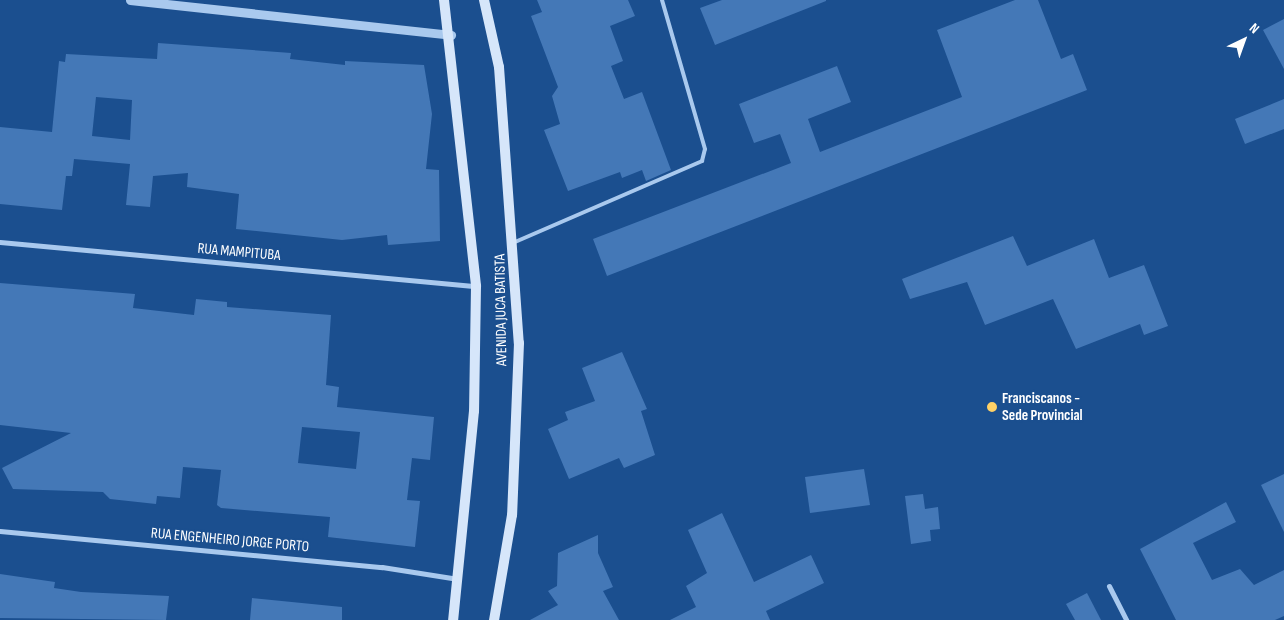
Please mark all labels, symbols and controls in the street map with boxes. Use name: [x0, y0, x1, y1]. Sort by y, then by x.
north arrow: [1219, 15, 1269, 65]
text: N: [1246, 20, 1263, 37]
street label: RUA MAMPITUBA: [197, 239, 281, 265]
street label: AVENIDA JUCA BATISTA: [491, 254, 511, 366]
place label: Franciscanos - Sede Provincial: [1002, 389, 1083, 424]
marker: Franciscanos - Sede Provincial: [986, 401, 998, 413]
street label: RUA ENGENHEIRO JORGE PORTO: [150, 524, 310, 556]

